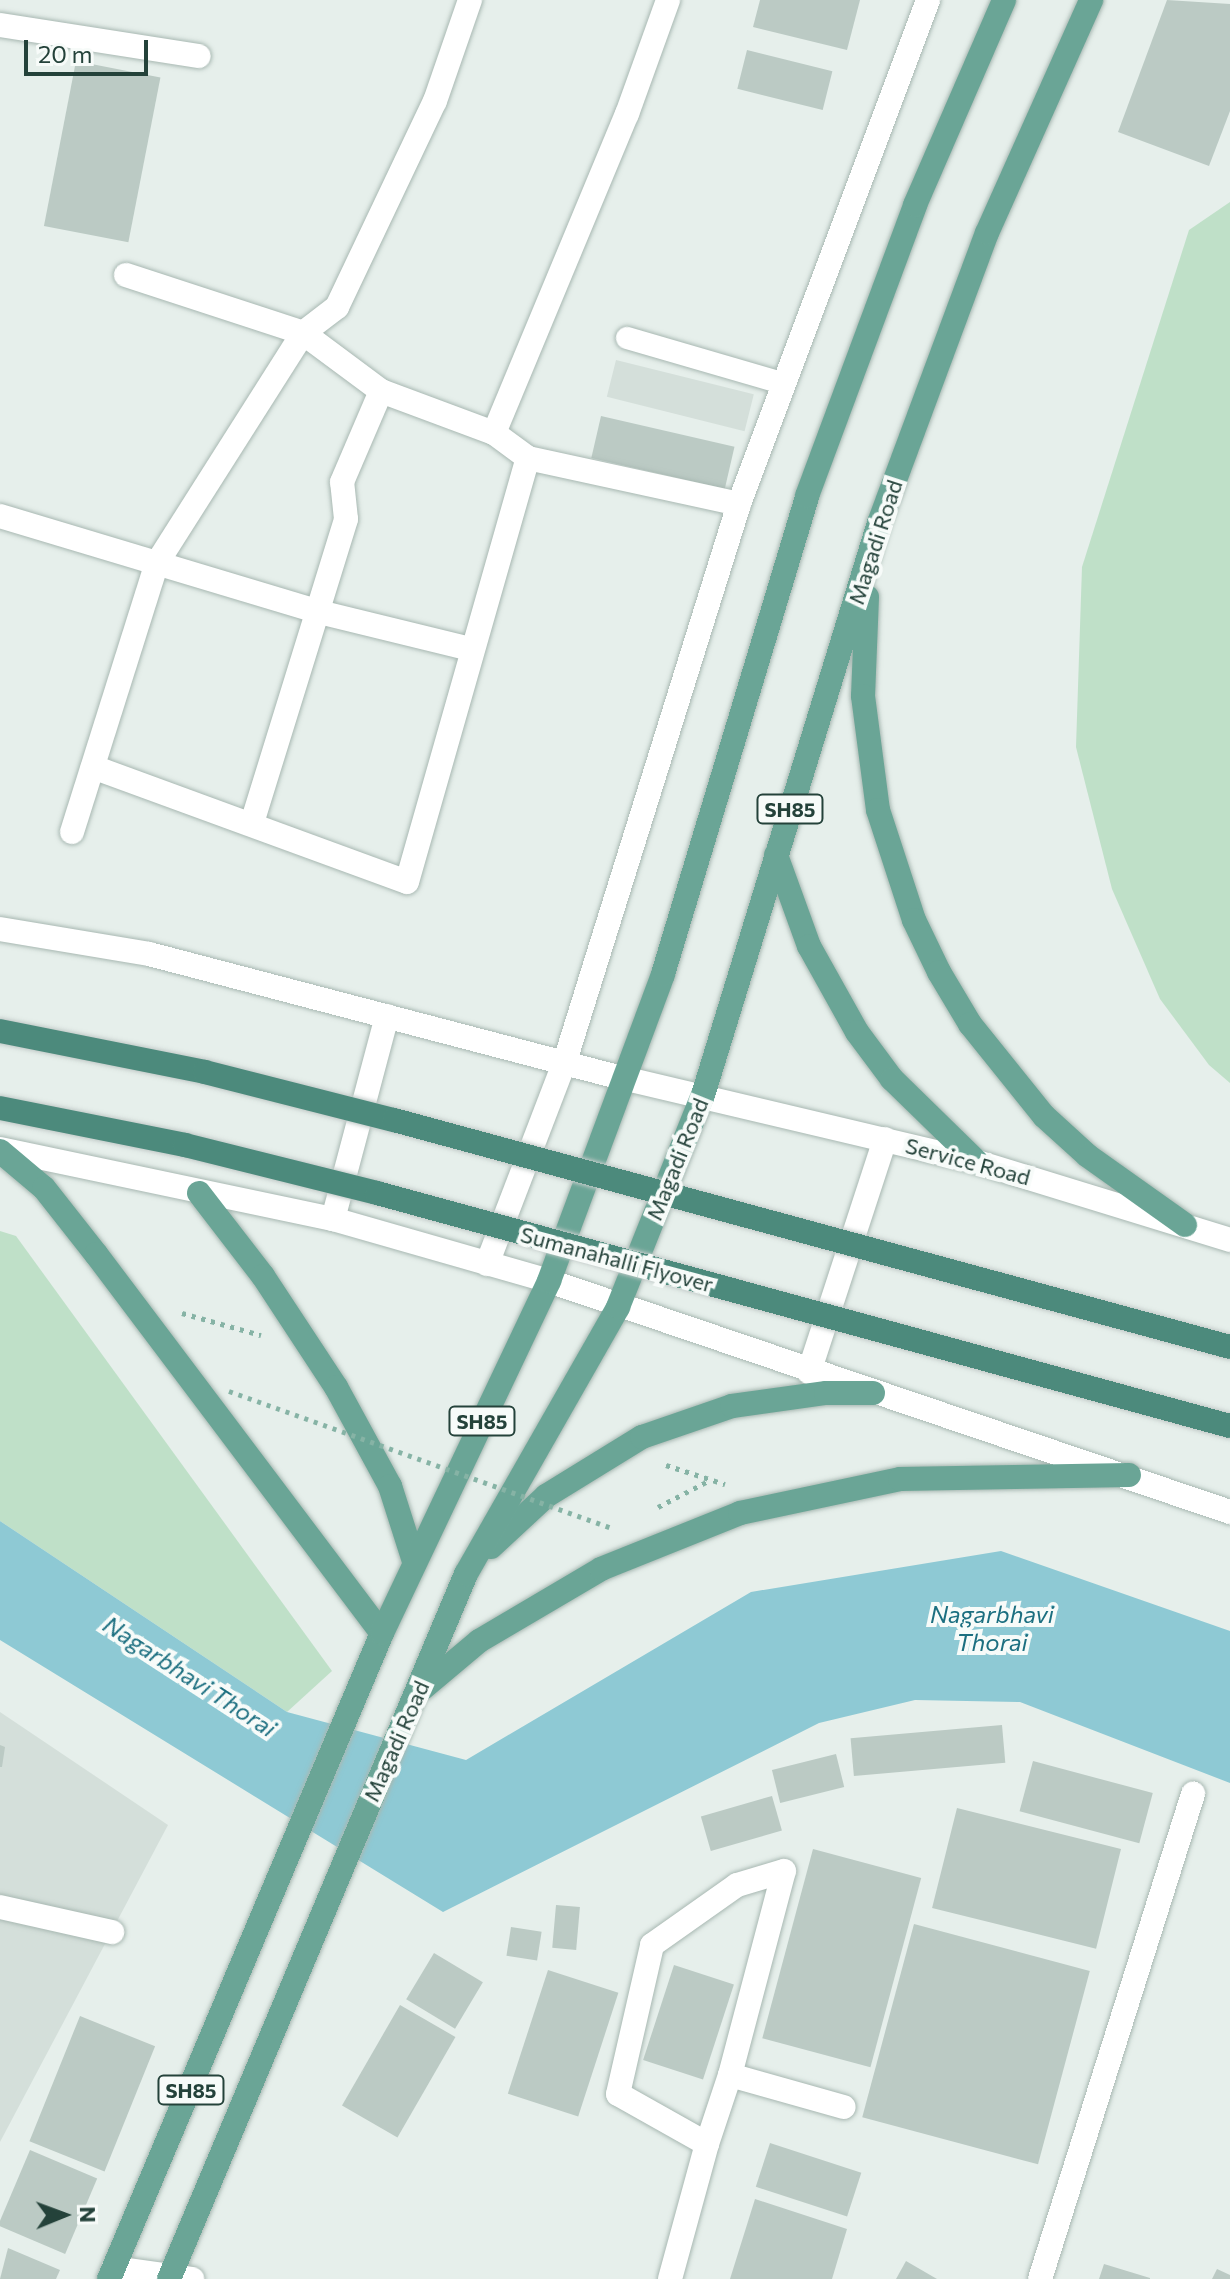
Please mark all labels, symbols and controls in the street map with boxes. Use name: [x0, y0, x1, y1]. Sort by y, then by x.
scale bar: [28, 24, 152, 74]
text: 20 m: [38, 39, 92, 68]
street label: Magadi Road: [842, 476, 908, 608]
road number: SH85: [756, 793, 824, 825]
street label: Magadi Road: [640, 1094, 714, 1224]
street label: Service Road: [903, 1132, 1033, 1190]
street label: Sumanahalli Flyover: [518, 1221, 716, 1297]
road number: SH85: [448, 1405, 516, 1437]
water label: Nagarbhavi Thorai: [930, 1600, 1054, 1656]
water label: Nagarbhavi Thorai: [98, 1609, 282, 1743]
street label: Magadi Road: [358, 1676, 434, 1806]
road number: SH85: [157, 2074, 225, 2106]
north arrow: [24, 2175, 104, 2255]
text: N: [75, 2206, 102, 2223]

